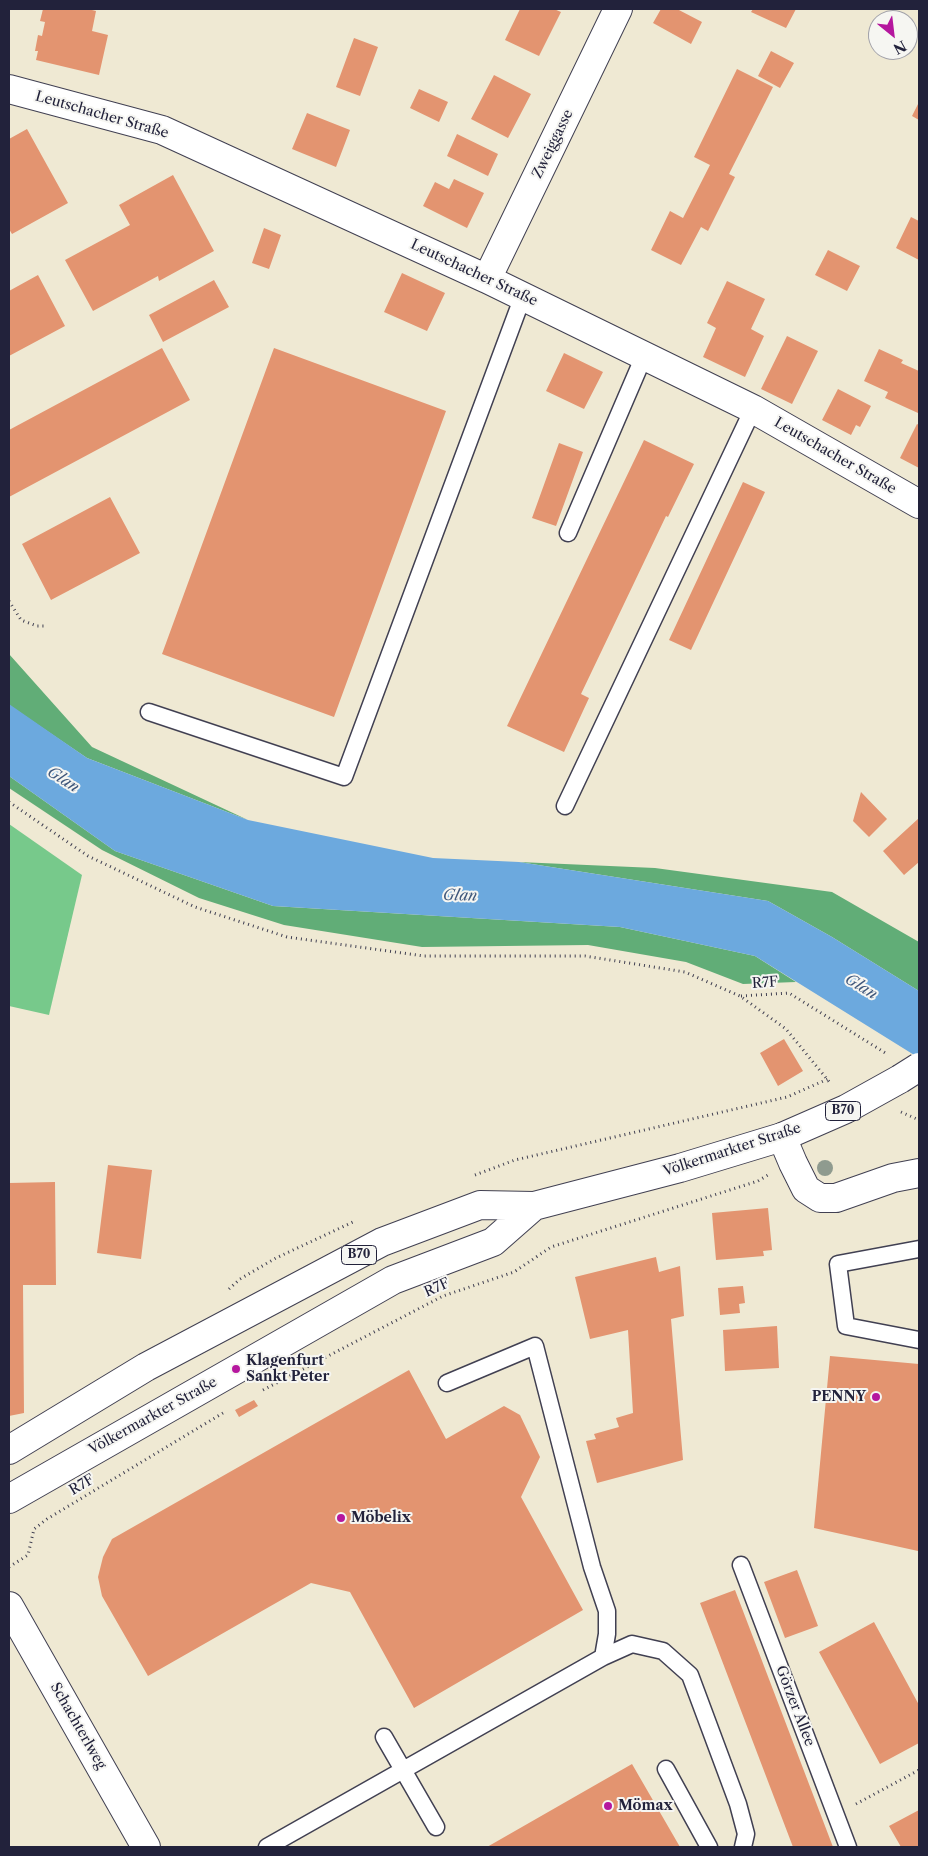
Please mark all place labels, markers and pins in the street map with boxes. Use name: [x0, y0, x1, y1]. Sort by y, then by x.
place label: Klagenfurt Sankt Peter: [246, 1353, 329, 1385]
marker: Klagenfurt Sankt Peter: [230, 1363, 242, 1375]
place label: PENNY: [812, 1389, 866, 1405]
marker: PENNY: [870, 1391, 882, 1403]
place label: Möbelix: [351, 1510, 411, 1526]
marker: Möbelix: [335, 1512, 347, 1524]
place label: Mömax: [618, 1798, 673, 1814]
marker: Mömax: [602, 1800, 614, 1812]

